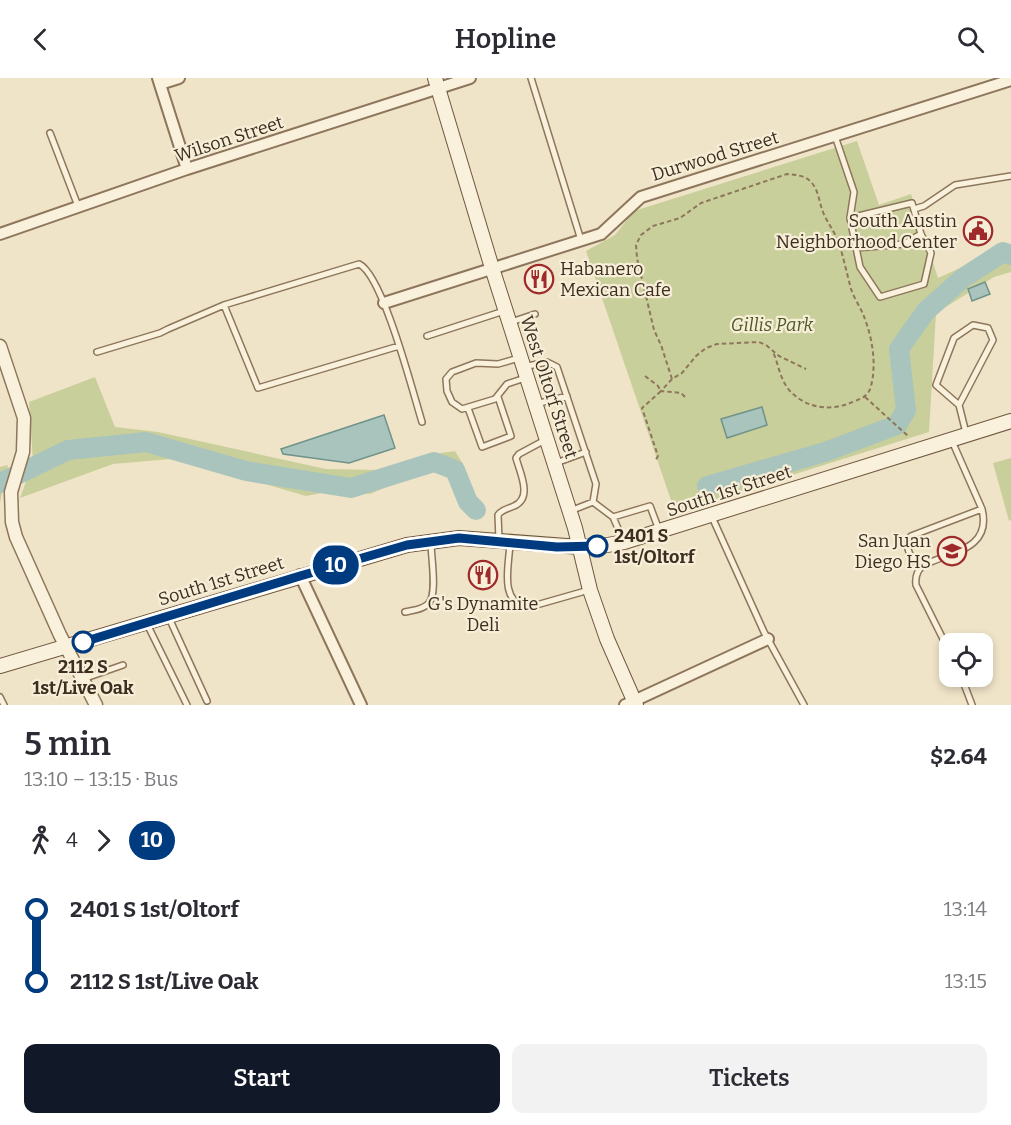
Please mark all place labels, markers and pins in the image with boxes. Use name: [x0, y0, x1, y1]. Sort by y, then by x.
place label: South Austin Neighborhood Center: [776, 210, 958, 253]
public building icon: South Austin Neighborhood Center: [962, 215, 994, 247]
place label: Habanero Mexican Cafe: [560, 258, 671, 301]
restaurant icon: Habanero Mexican Cafe: [523, 263, 555, 295]
place label: 2401 S 1st/Oltorf: [614, 525, 696, 568]
place label: San Juan Diego HS: [855, 530, 932, 573]
marker: 2401 S 1st/Oltorf: [586, 535, 608, 557]
school or university icon: San Juan Diego HS: [936, 535, 968, 567]
restaurant icon: G's Dynamite Deli: [467, 559, 499, 591]
place label: G's Dynamite Deli: [428, 593, 538, 636]
marker: 2112 S 1st/Live Oak: [72, 631, 94, 653]
place label: 2112 S 1st/Live Oak: [32, 656, 134, 699]

